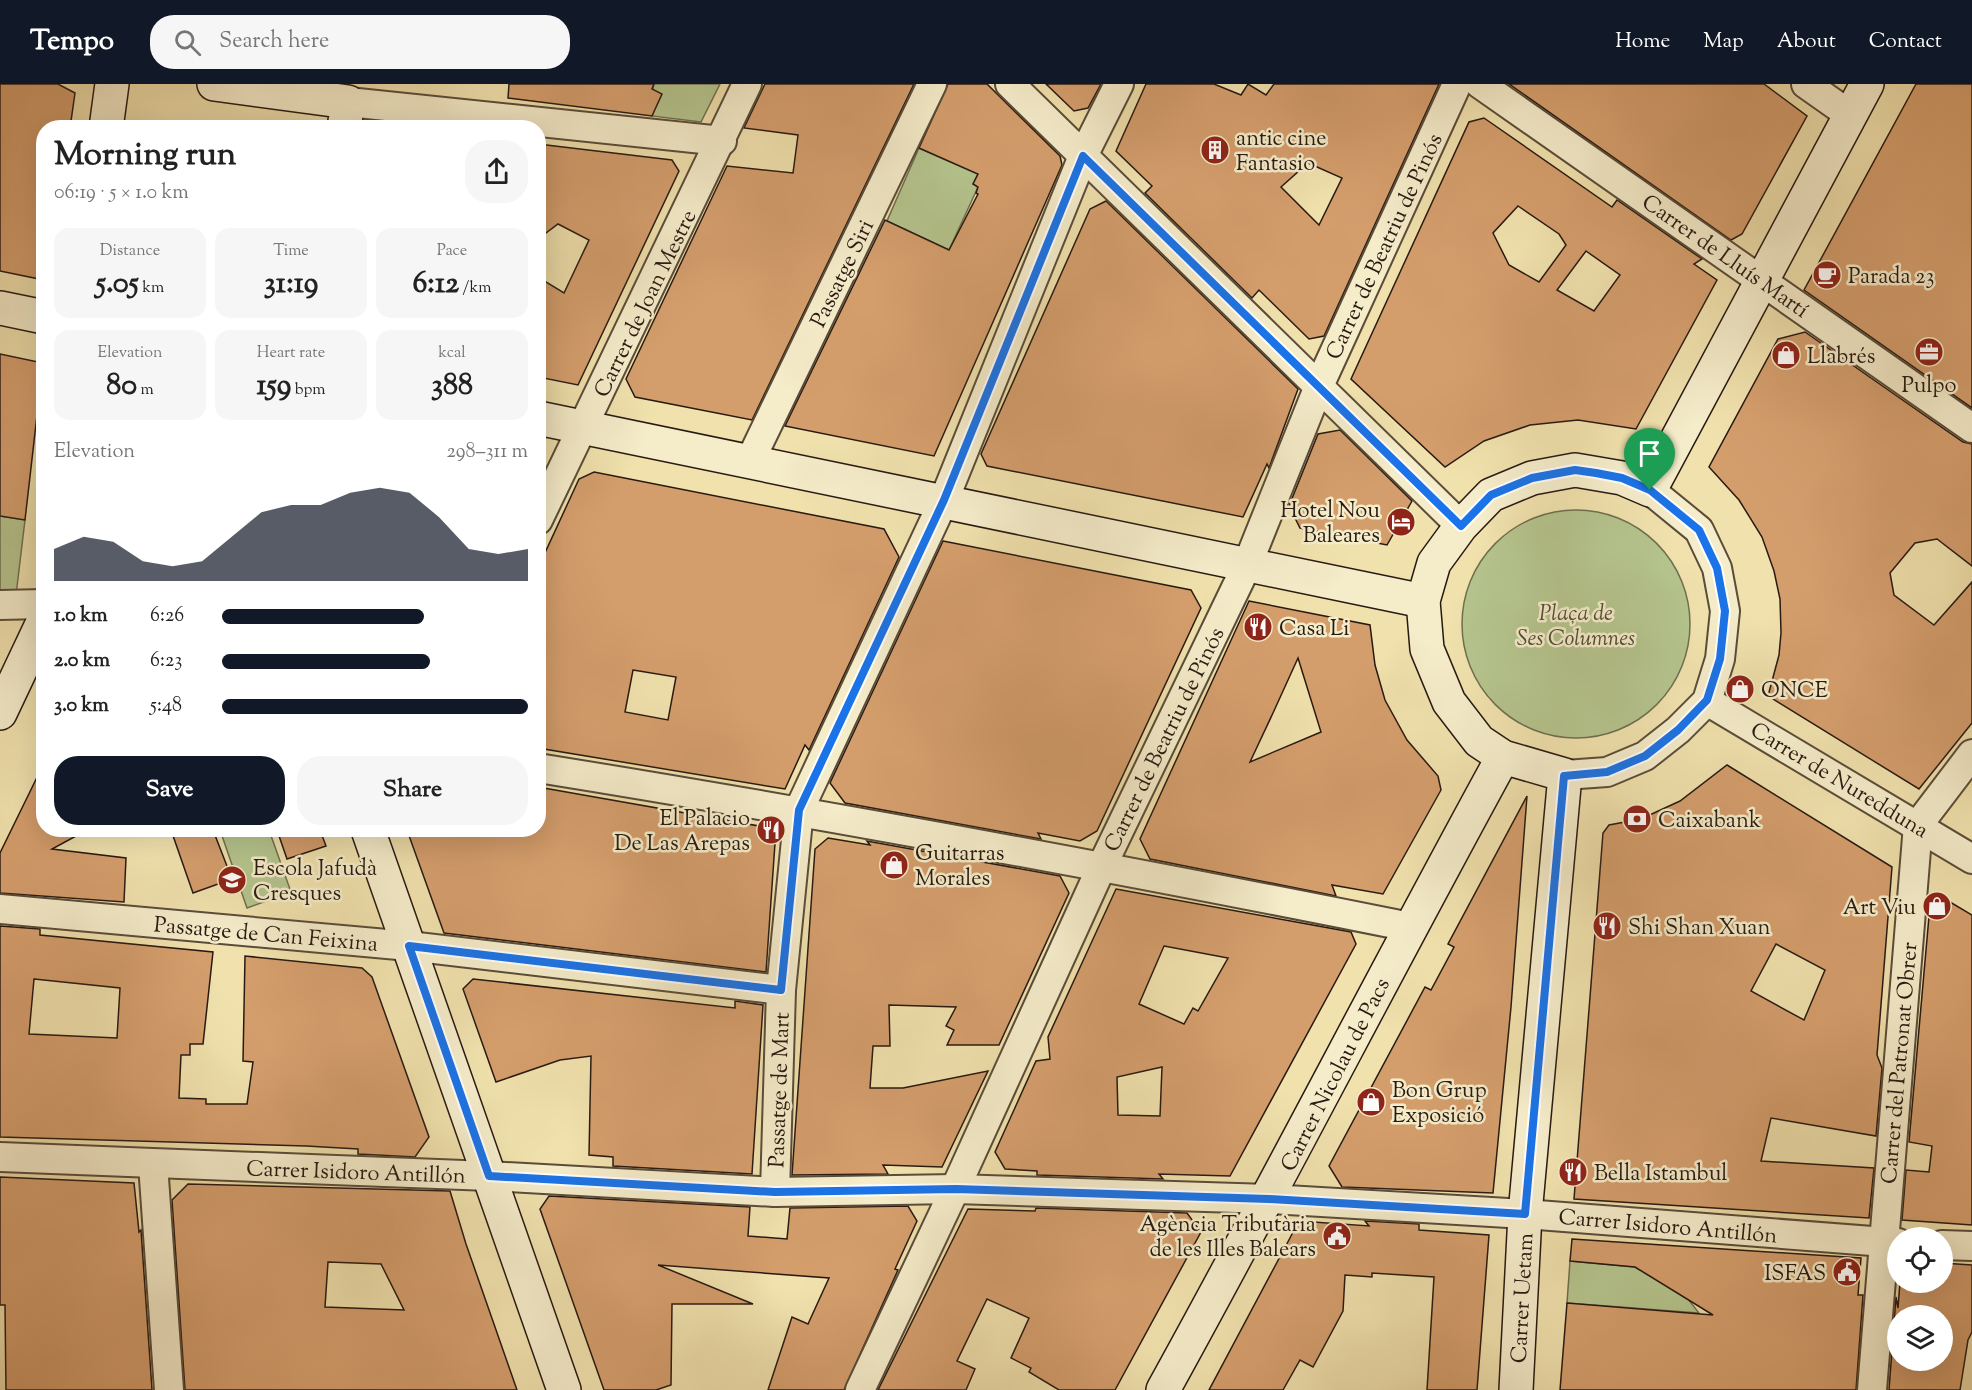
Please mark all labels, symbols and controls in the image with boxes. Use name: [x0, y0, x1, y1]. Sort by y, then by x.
search box: [150, 15, 570, 69]
text: Tempo: [30, 22, 114, 62]
icon: search: [171, 26, 204, 59]
text: Search here: [219, 26, 329, 58]
text: Home: [1615, 27, 1670, 57]
text: Map: [1703, 27, 1744, 57]
text: About: [1777, 27, 1836, 57]
text: Contact: [1869, 27, 1942, 57]
place label: antic cine Fantasio: [1236, 124, 1326, 181]
street label: Carrer de Beatriu de Pinós: [1319, 129, 1452, 366]
text: Morning run: [54, 132, 236, 180]
building icon: antic cine Fantasio: [1199, 134, 1231, 166]
button: share: [465, 140, 528, 203]
text: 06:19 · 5 × 1.0 km: [54, 179, 189, 208]
street label: Carrer de Lluís Martí: [1634, 188, 1814, 327]
street label: Carrer de Joan Mestre: [587, 205, 706, 404]
street label: Passatge Siri: [804, 215, 884, 334]
text: Distance: [100, 240, 160, 263]
text: Time: [273, 240, 309, 263]
text: Pace: [437, 240, 467, 263]
cafe icon: Parada 23: [1811, 259, 1843, 291]
place label: Parada 23: [1848, 262, 1934, 294]
text: 5.05: [96, 263, 139, 306]
text: 31:19: [264, 263, 318, 306]
text: 6:12: [413, 263, 459, 306]
text: km: [139, 277, 164, 300]
text: /km: [459, 277, 492, 300]
office icon: Pulpo: [1913, 336, 1945, 368]
shop icon: Llabrés: [1770, 339, 1802, 371]
text: Elevation: [98, 342, 162, 365]
text: Heart rate: [257, 342, 325, 365]
text: kcal: [438, 342, 466, 365]
place label: Llabrés: [1807, 342, 1876, 374]
text: 80: [106, 365, 137, 408]
text: 159: [256, 365, 291, 408]
text: 388: [431, 365, 473, 408]
place label: Pulpo: [1902, 371, 1956, 403]
text: m: [137, 379, 154, 402]
text: bpm: [291, 379, 326, 402]
pin: [1624, 428, 1675, 490]
icon: arrive: [1633, 437, 1666, 470]
text: Elevation: [54, 438, 135, 467]
text: 298–311 m: [446, 438, 528, 467]
place label: Hotel Nou Baleares: [1280, 496, 1380, 553]
hotel icon: Hotel Nou Baleares: [1385, 506, 1417, 538]
park label: Plaça de Ses Columnes: [1517, 599, 1635, 656]
text: 1.0 km: [54, 602, 108, 631]
text: 6:26: [150, 602, 184, 631]
restaurant icon: Casa Li: [1242, 611, 1274, 643]
place label: Casa Li: [1279, 614, 1350, 646]
street label: Carrer de Beatriu de Pinós: [1097, 623, 1234, 858]
text: 2.0 km: [54, 647, 110, 676]
text: 6:23: [150, 647, 182, 676]
shop icon: ONCE: [1724, 673, 1756, 705]
place label: ONCE: [1761, 676, 1828, 708]
text: 3.0 km: [54, 692, 109, 721]
text: 5:48: [150, 692, 182, 721]
street label: Carrer de Nuredduna: [1743, 716, 1934, 848]
button: Save: [54, 756, 285, 825]
button: Share: [297, 756, 528, 825]
bank icon: Caixabank: [1621, 803, 1653, 835]
place label: El Palacio De Las Arepas: [614, 804, 750, 861]
place label: Caixabank: [1658, 806, 1761, 838]
restaurant icon: El Palacio De Las Arepas: [755, 814, 787, 846]
place label: Guitarras Morales: [915, 839, 1004, 896]
shop icon: Guitarras Morales: [878, 849, 910, 881]
place label: Escola Jafudà Cresques: [253, 854, 377, 911]
school or university icon: Escola Jafudà Cresques: [216, 864, 248, 896]
shop icon: Art Viu: [1921, 890, 1953, 922]
place label: Art Viu: [1843, 893, 1916, 925]
street label: Passatge de Can Feixina: [152, 910, 379, 962]
restaurant icon: Shi Shan Xuan: [1591, 910, 1623, 942]
place label: Shi Shan Xuan: [1628, 913, 1771, 945]
street label: Carrer del Patronat Obrer: [1874, 941, 1928, 1186]
street label: Carrer Nicolau de Pacs: [1274, 973, 1399, 1178]
street label: Passatge de Mart: [762, 1011, 800, 1168]
place label: Bon Grup Exposició: [1392, 1076, 1487, 1133]
shop icon: Bon Grup Exposició: [1355, 1086, 1387, 1118]
street label: Carrer Isidoro Antillón: [246, 1154, 466, 1194]
restaurant icon: Bella Istambul: [1557, 1156, 1589, 1188]
place label: Bella Istambul: [1594, 1159, 1727, 1191]
street label: Carrer Isidoro Antillón: [1557, 1202, 1779, 1254]
place label: Agència Tributària de les Illes Balears: [1139, 1210, 1316, 1267]
public building icon: Agència Tributària de les Illes Balears: [1321, 1220, 1353, 1252]
map controls: [1887, 1227, 1953, 1371]
button: locate: [1887, 1227, 1953, 1293]
street label: Carrer Uetam: [1505, 1232, 1543, 1364]
public building icon: ISFAS: [1831, 1256, 1863, 1288]
place label: ISFAS: [1764, 1259, 1826, 1291]
button: layers: [1887, 1305, 1953, 1371]

